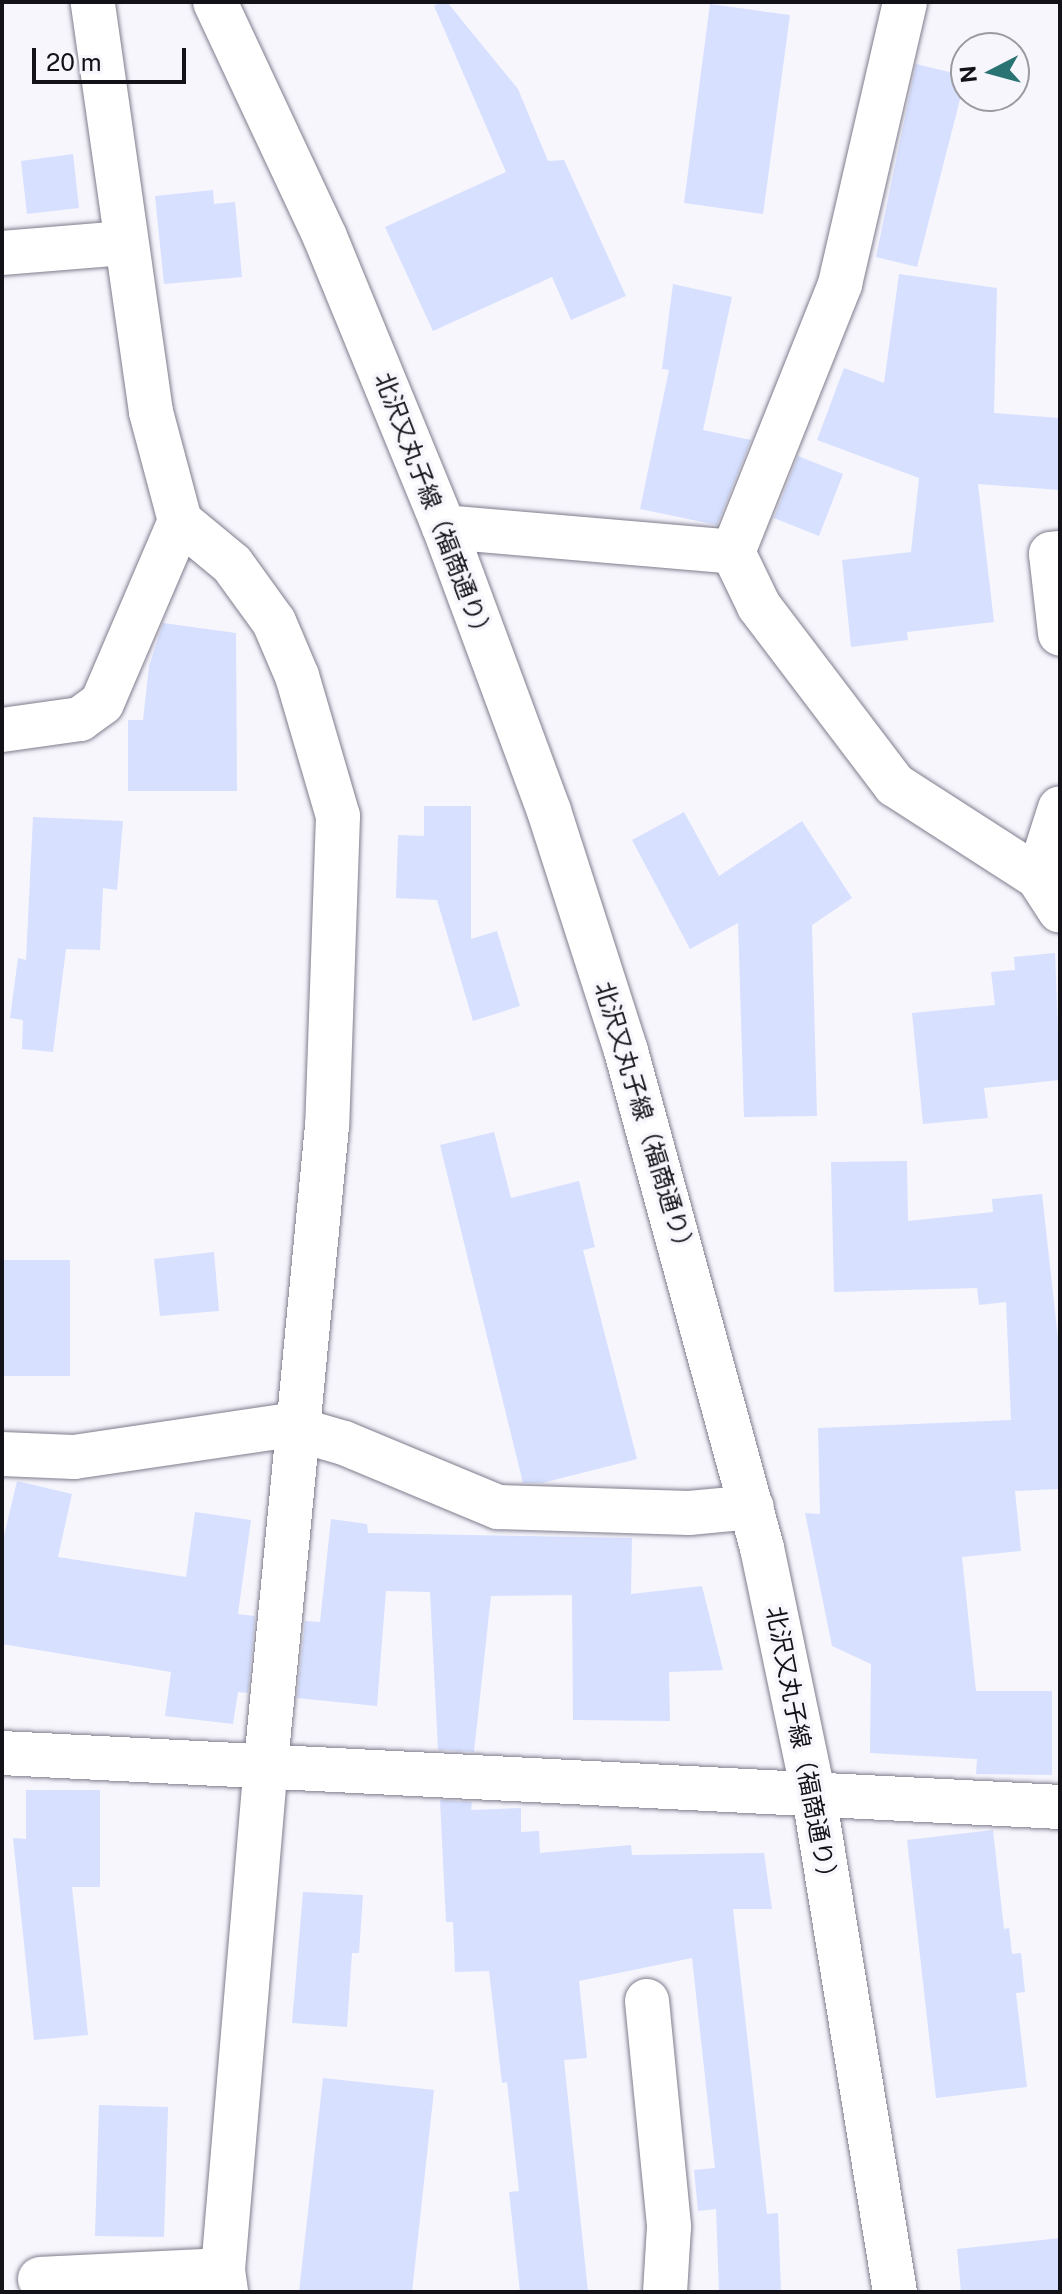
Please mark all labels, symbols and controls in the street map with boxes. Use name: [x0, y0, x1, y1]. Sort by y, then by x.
scale bar: [36, 32, 190, 82]
north arrow: [950, 32, 1030, 112]
text: 20 m: [46, 48, 102, 76]
text: N: [954, 64, 982, 84]
street label: 北沢又丸子線（福商通り）: [369, 368, 499, 648]
street label: 北沢又丸子線（福商通り）: [589, 978, 701, 1262]
street label: 北沢又丸子線（福商通り）: [760, 1604, 844, 1892]

